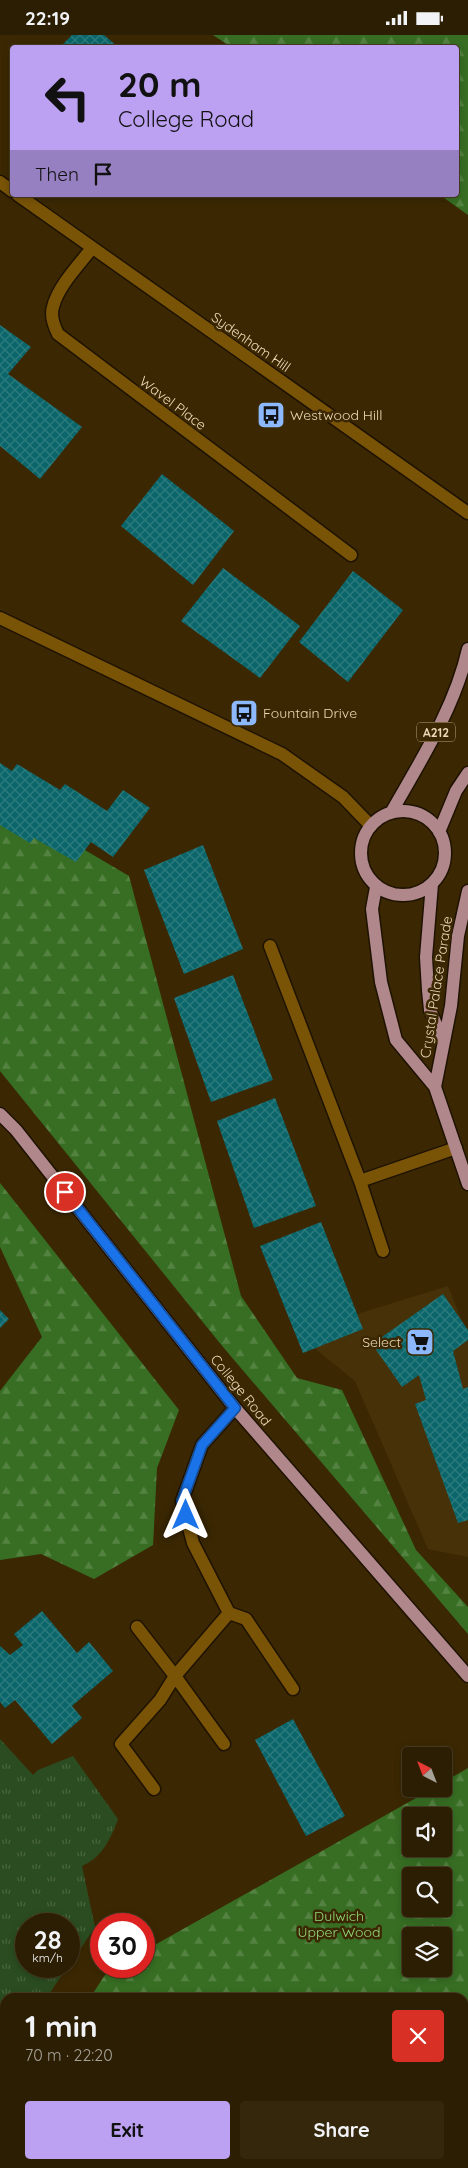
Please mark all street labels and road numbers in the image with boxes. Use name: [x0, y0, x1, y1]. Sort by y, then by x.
street label: Sydenham Hill: [208, 308, 294, 376]
street label: Wavel Place: [136, 372, 210, 434]
road number: A212: [417, 723, 455, 741]
street label: Crystal Palace Parade: [416, 915, 456, 1059]
street label: College Road: [207, 1351, 275, 1429]

